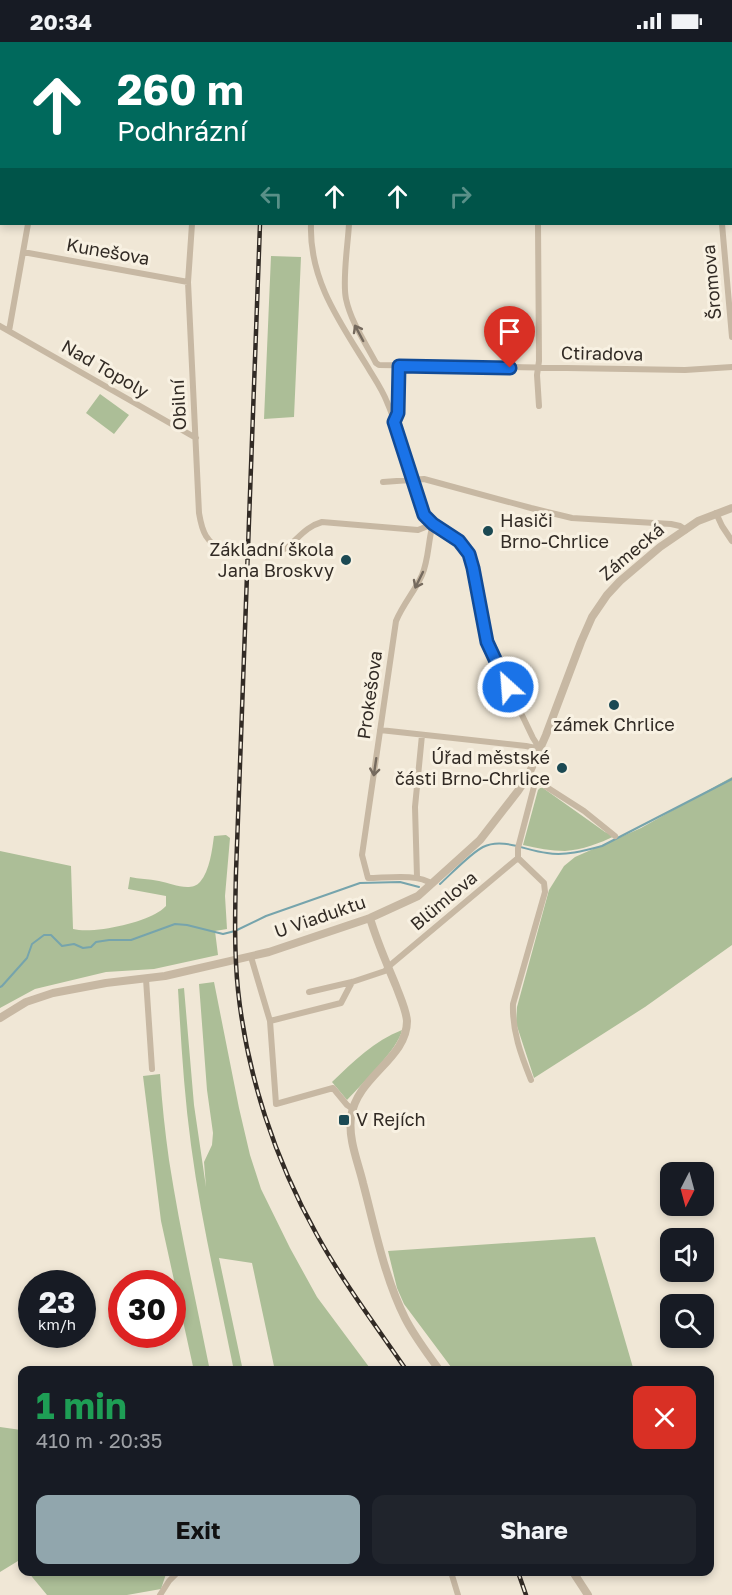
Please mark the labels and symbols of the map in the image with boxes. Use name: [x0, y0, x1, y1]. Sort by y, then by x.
street label: Kunešova: [65, 233, 152, 269]
street label: Šromova: [697, 244, 725, 321]
pin: [484, 306, 535, 368]
one-way arrow: [353, 324, 364, 342]
street label: Nad Topoly: [58, 334, 153, 402]
street label: Ctiradova: [561, 341, 643, 365]
street label: Obilní: [166, 378, 190, 431]
place label: Hasiči Brno-Chrlice: [500, 509, 609, 552]
street label: Zámecká: [595, 518, 668, 585]
marker: Hasiči Brno-Chrlice: [481, 524, 495, 538]
place label: Základní škola Jana Broskvy: [209, 538, 334, 581]
marker: Základní škola Jana Broskvy: [339, 553, 353, 567]
one-way arrow: [413, 571, 425, 589]
street label: Prokešova: [352, 649, 386, 741]
position arrow: [476, 655, 540, 719]
marker: zámek Chrlice: [607, 698, 621, 712]
place label: zámek Chrlice: [553, 713, 675, 735]
place label: Úřad městské části Brno-Chrlice: [395, 746, 550, 789]
one-way arrow: [369, 757, 380, 777]
marker: Úřad městské části Brno-Chrlice: [555, 761, 569, 775]
street label: Blümlova: [406, 866, 481, 934]
street label: U Viaduktu: [271, 890, 368, 942]
place label: V Rejích: [356, 1108, 426, 1130]
marker: V Rejích: [337, 1113, 351, 1127]
north arrow: [660, 1162, 714, 1216]
speed limit sign: 30: [108, 1270, 186, 1348]

